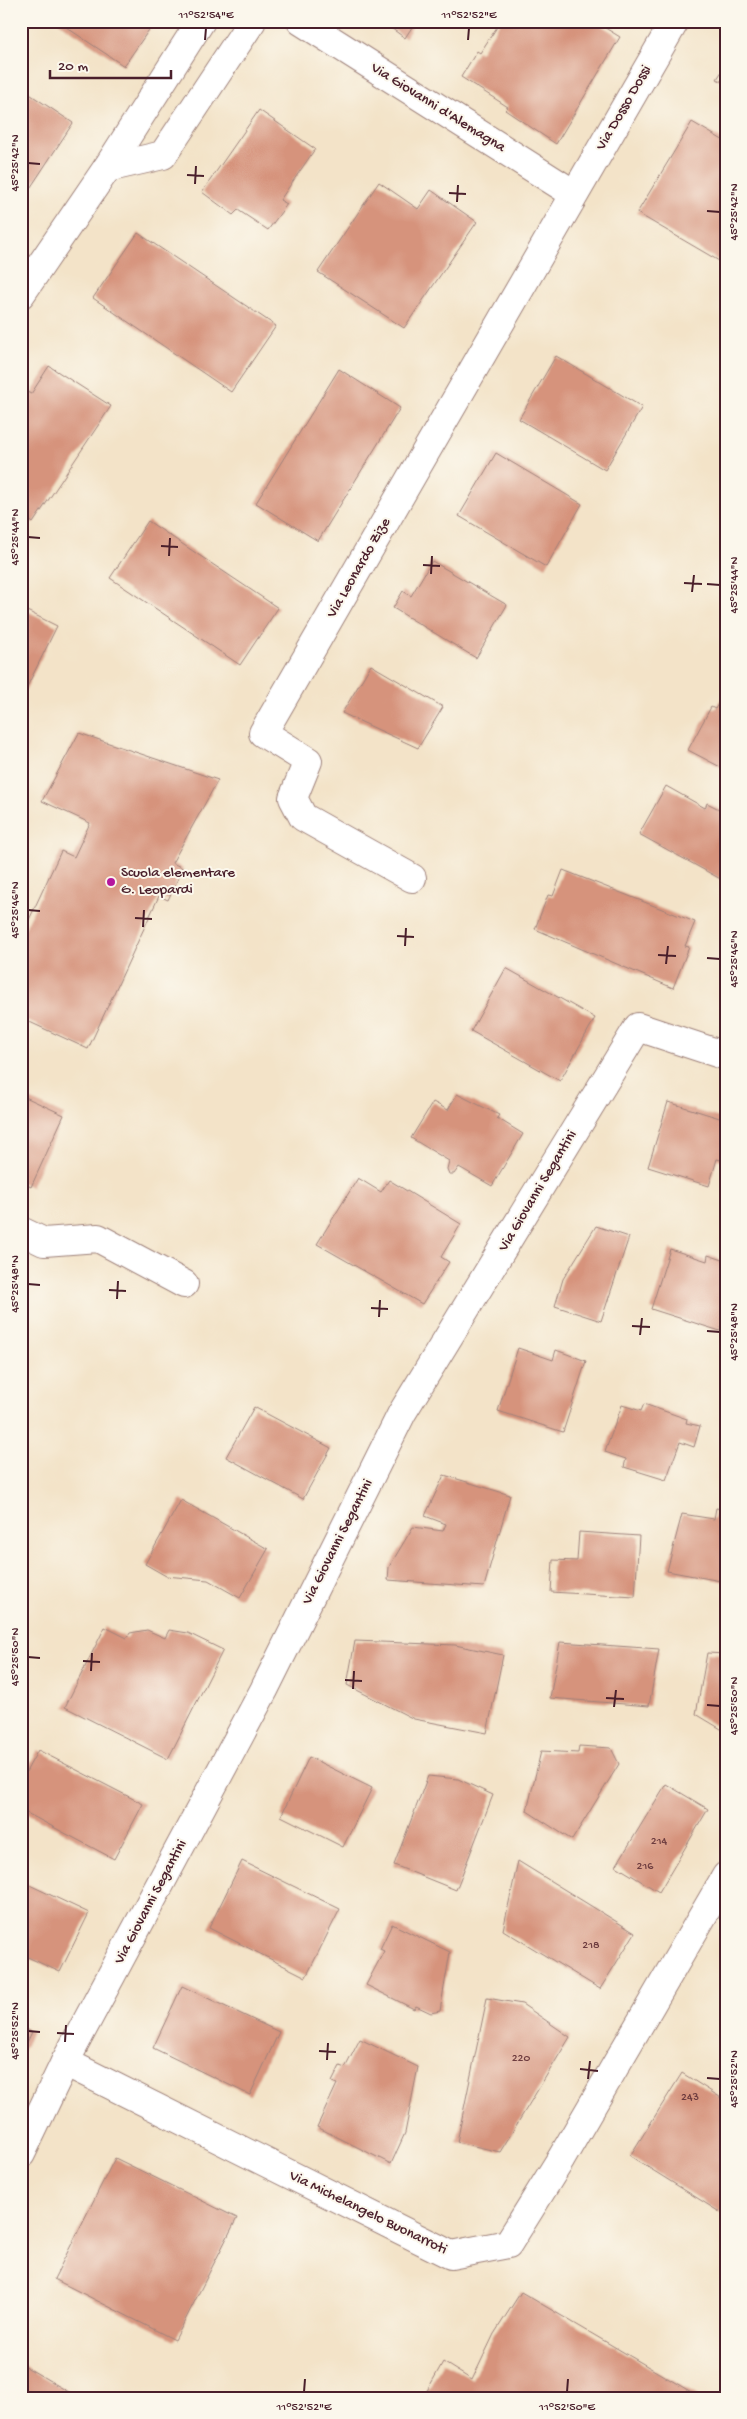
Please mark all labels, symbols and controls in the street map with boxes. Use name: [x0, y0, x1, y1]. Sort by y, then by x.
text: 11°52'54"E: [178, 9, 234, 23]
text: 11°52'52"E: [441, 9, 497, 23]
scale bar: [50, 48, 171, 80]
text: 20 m: [58, 58, 88, 76]
street label: Via Giovanni d'Alemagna: [366, 59, 509, 157]
street label: Via Dosso Dossi: [592, 62, 656, 155]
text: 45°25'42"N: [9, 134, 23, 192]
text: 45°25'42"N: [728, 183, 742, 241]
text: 45°25'44"N: [9, 508, 23, 565]
street label: Via Leonardo Zize: [323, 514, 395, 622]
text: 45°25'44"N: [728, 556, 742, 613]
place label: Scuola elementare G. Leopardi: [121, 864, 235, 899]
marker: Scuola elementare G. Leopardi: [105, 876, 117, 888]
text: 45°25'46"N: [9, 881, 23, 939]
text: 45°25'46"N: [728, 930, 742, 988]
street label: Via Giovanni Segantini: [494, 1127, 581, 1256]
text: 45°25'48"N: [9, 1255, 23, 1313]
text: 45°25'48"N: [728, 1303, 742, 1361]
street label: Via Giovanni Segantini: [298, 1476, 377, 1609]
text: 45°25'50"N: [9, 1628, 23, 1686]
text: 45°25'50"N: [728, 1677, 742, 1735]
house number: 214: [651, 1835, 668, 1849]
street label: Via Giovanni Segantini: [110, 1837, 191, 1968]
house number: 216: [637, 1860, 654, 1874]
house number: 218: [582, 1939, 600, 1953]
text: 45°25'52"N: [9, 2002, 23, 2060]
text: 45°25'52"N: [728, 2050, 742, 2108]
house number: 220: [512, 2052, 530, 2066]
house number: 243: [681, 2091, 699, 2105]
street label: Via Michelangelo Buonarroti: [285, 2166, 450, 2259]
text: 11°52'52"E: [276, 2401, 332, 2415]
text: 11°52'50"E: [538, 2401, 595, 2415]

